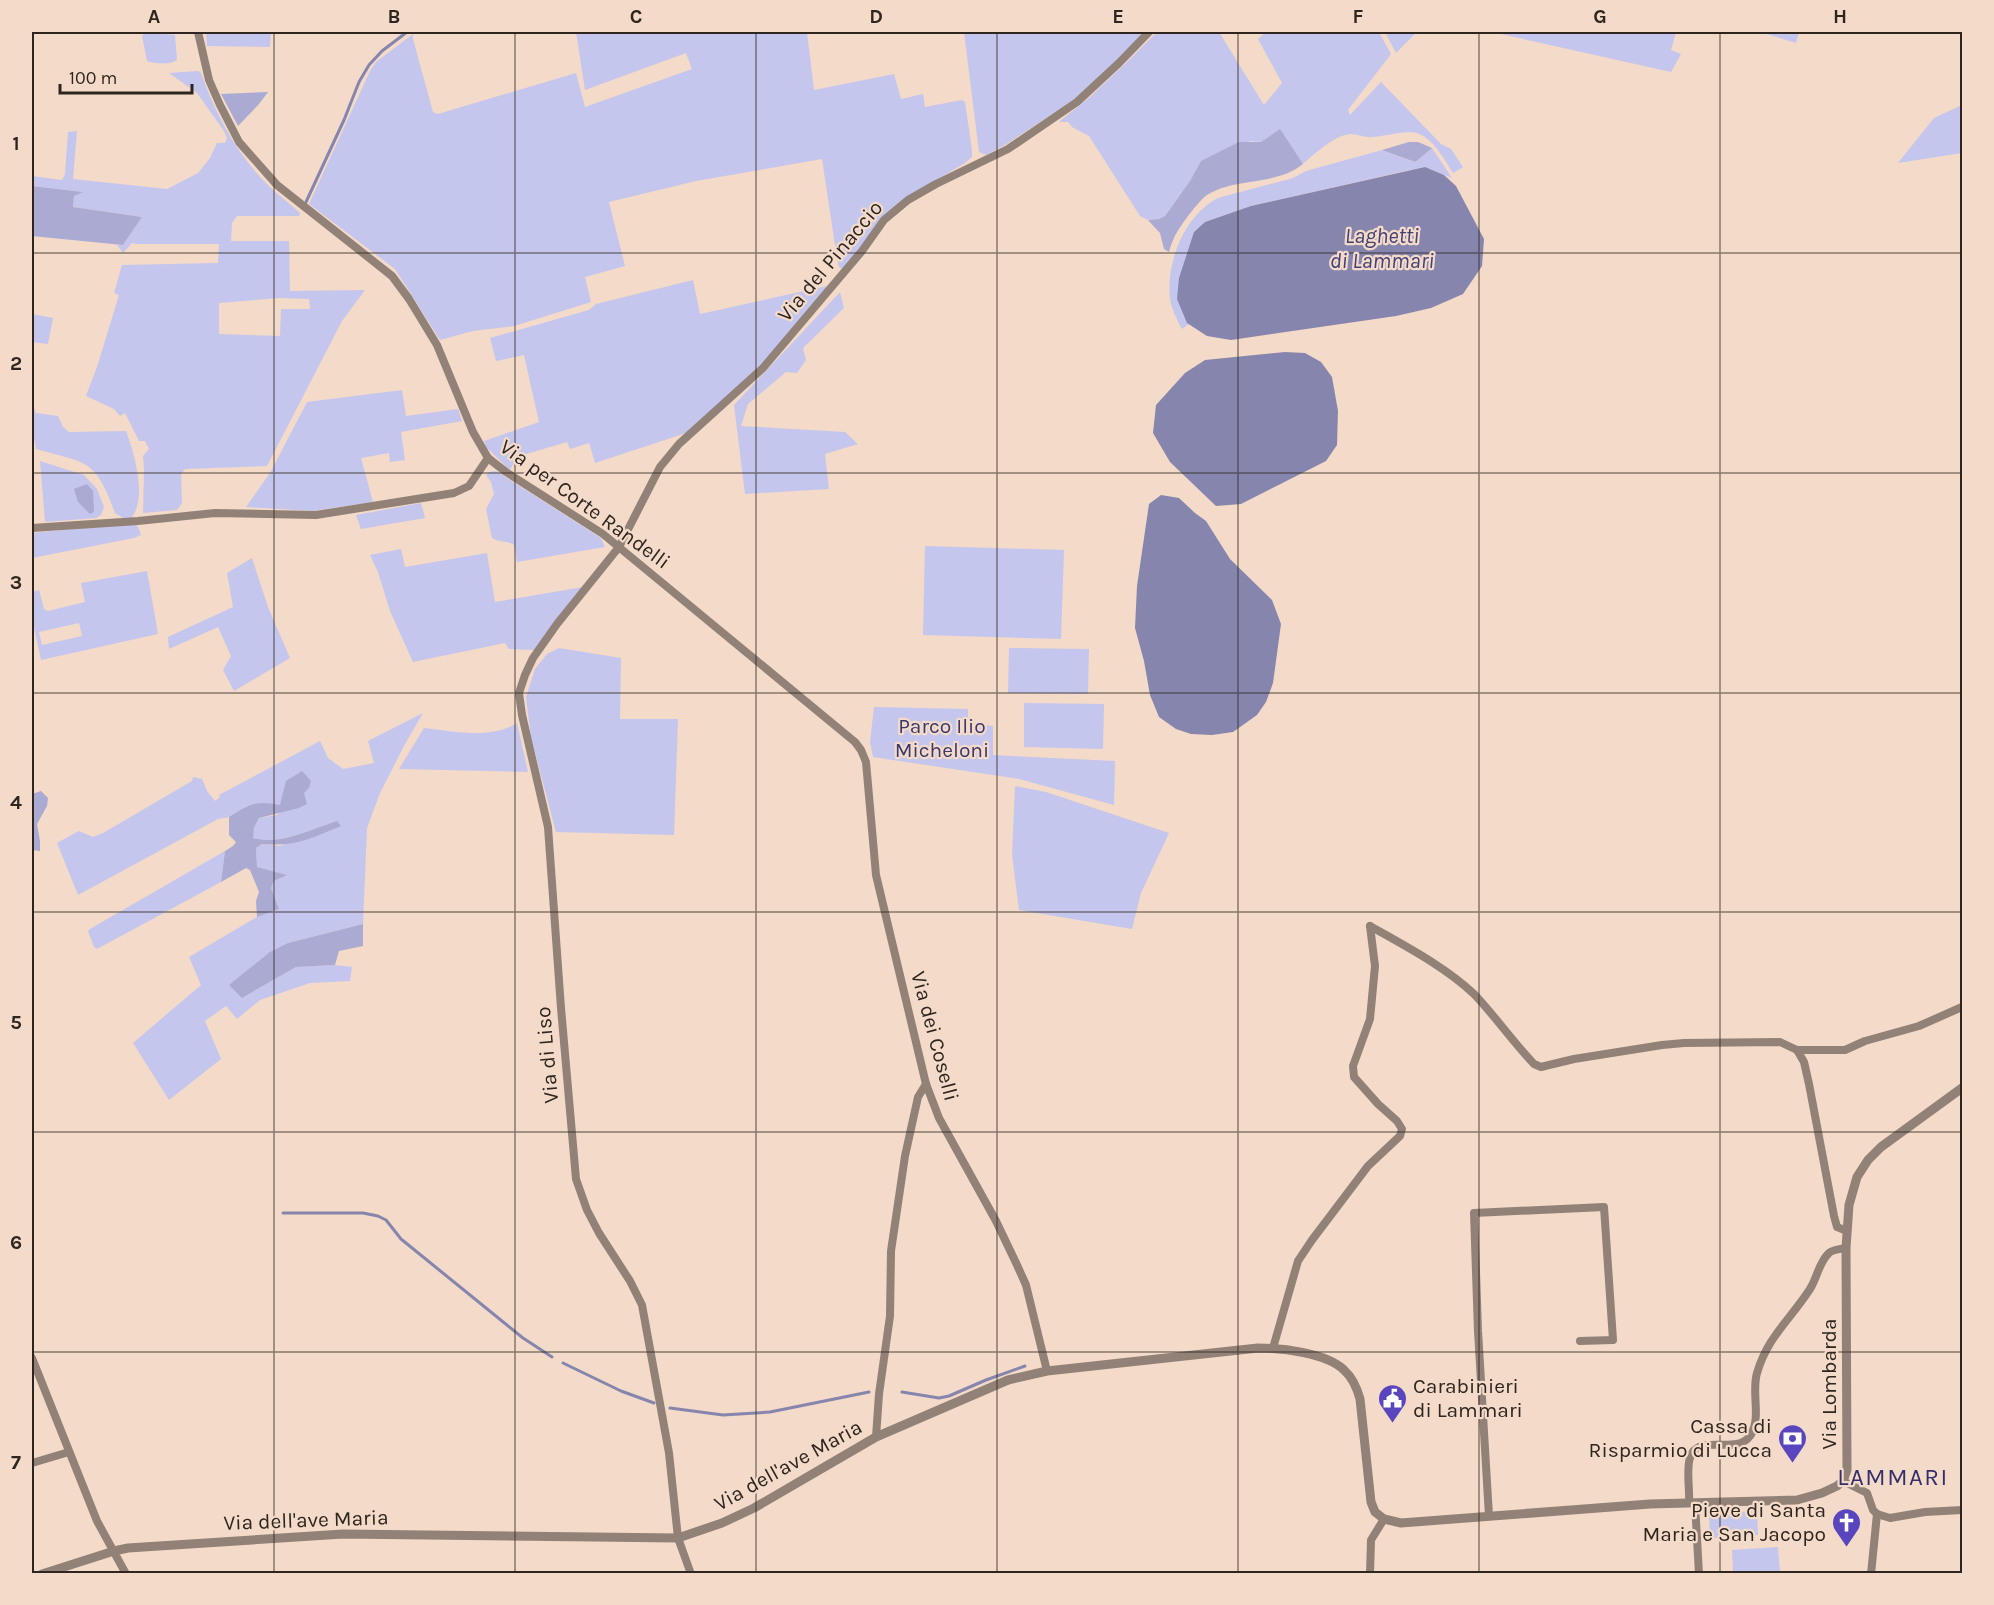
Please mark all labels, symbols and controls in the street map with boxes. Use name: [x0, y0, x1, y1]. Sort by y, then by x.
text: A: [148, 5, 161, 28]
text: B: [388, 5, 400, 28]
text: C: [630, 5, 642, 28]
text: D: [869, 5, 883, 28]
text: E: [1112, 5, 1124, 28]
text: F: [1353, 5, 1364, 28]
text: G: [1593, 5, 1607, 28]
text: H: [1833, 5, 1847, 28]
scale bar: [60, 57, 192, 95]
text: 100 m: [69, 67, 117, 89]
text: 1: [12, 132, 20, 155]
street label: Via del Pinaccio: [773, 196, 887, 326]
water label: Laghetti di Lammari: [1330, 223, 1434, 274]
text: 2: [10, 352, 22, 375]
street label: Via per Corte Randelli: [495, 434, 675, 574]
text: 3: [10, 571, 22, 594]
park label: Parco Ilio Micheloni: [895, 714, 989, 762]
text: 4: [10, 791, 22, 814]
street label: Via dei Coselli: [906, 969, 964, 1103]
street label: Via di Liso: [531, 1006, 563, 1104]
text: 5: [10, 1011, 22, 1034]
text: 6: [10, 1231, 22, 1254]
street label: Via Lombarda: [1817, 1318, 1841, 1450]
place label: Carabinieri di Lammari: [1413, 1374, 1523, 1422]
public building icon: Carabinieri di Lammari: [1376, 1382, 1408, 1424]
street label: Via dell'ave Maria: [710, 1414, 866, 1516]
place label: Cassa di Risparmio di Lucca: [1589, 1414, 1772, 1462]
bank icon: Cassa di Risparmio di Lucca: [1777, 1422, 1809, 1464]
text: 7: [11, 1451, 21, 1474]
district label: LAMMARI: [1837, 1463, 1949, 1491]
place label: Pieve di Santa Maria e San Jacopo: [1642, 1498, 1826, 1546]
street label: Via dell'ave Maria: [223, 1505, 389, 1535]
church icon: Pieve di Santa Maria e San Jacopo: [1831, 1506, 1863, 1548]

